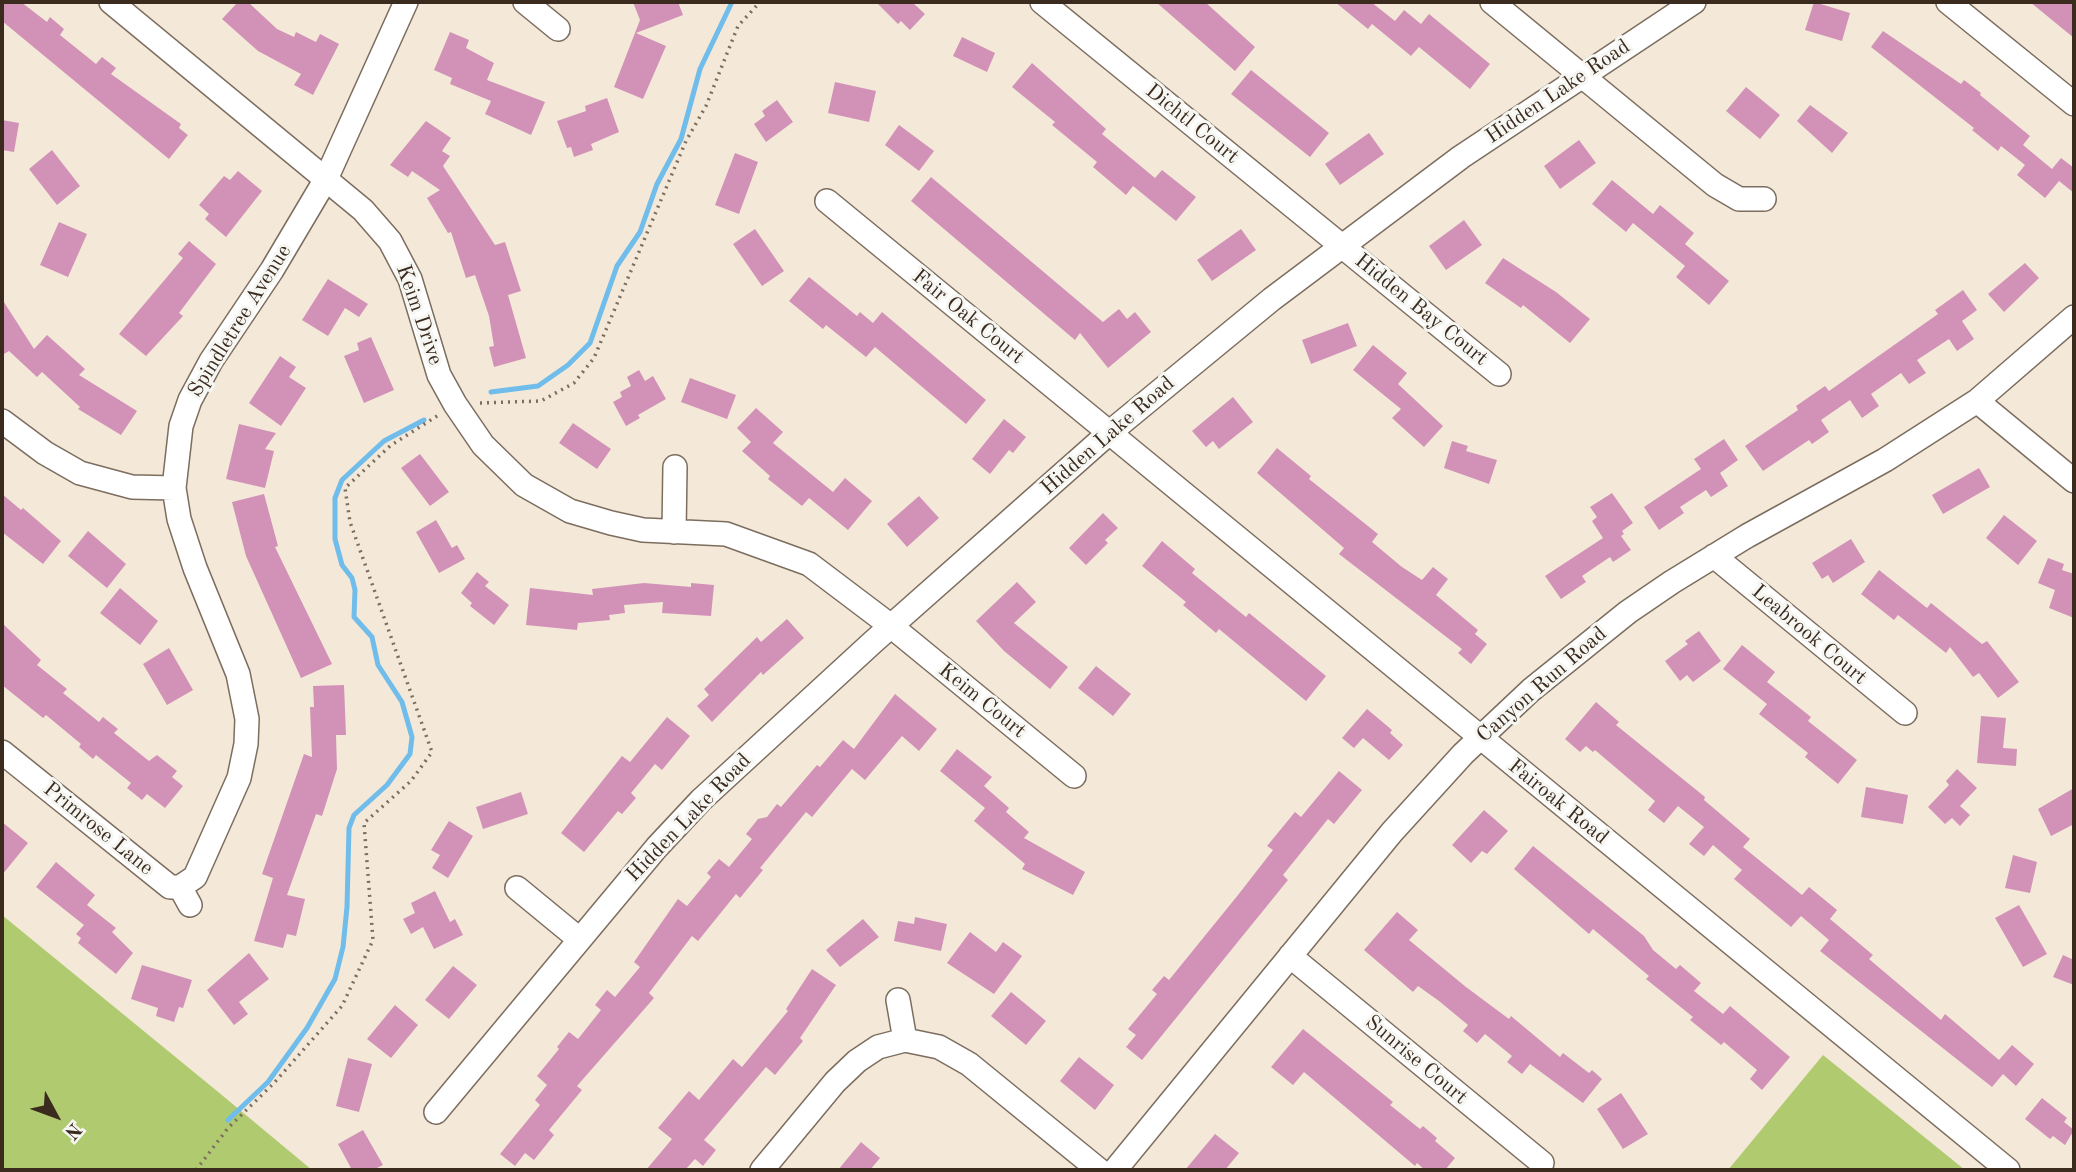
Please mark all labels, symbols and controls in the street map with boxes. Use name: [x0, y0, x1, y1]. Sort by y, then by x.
street label: Hidden Lake Road: [1481, 34, 1635, 150]
street label: Dichtl Court: [1140, 79, 1244, 169]
street label: Spindletree Avenue: [183, 240, 297, 402]
street label: Hidden Bay Court: [1349, 249, 1493, 371]
street label: Keim Drive: [390, 262, 448, 368]
street label: Fair Oak Court: [907, 264, 1029, 370]
street label: Hidden Lake Road: [1036, 371, 1180, 501]
street label: Leabrook Court: [1746, 579, 1872, 691]
street label: Canyon Run Road: [1472, 622, 1612, 748]
street label: Keim Court: [933, 658, 1031, 744]
street label: Hidden Lake Road: [621, 749, 757, 887]
street label: Fairoak Road: [1503, 754, 1613, 850]
street label: Primrose Lane: [38, 777, 158, 881]
street label: Sunrise Court: [1360, 1010, 1472, 1110]
north arrow: [21, 1081, 91, 1151]
text: N: [60, 1118, 84, 1142]

